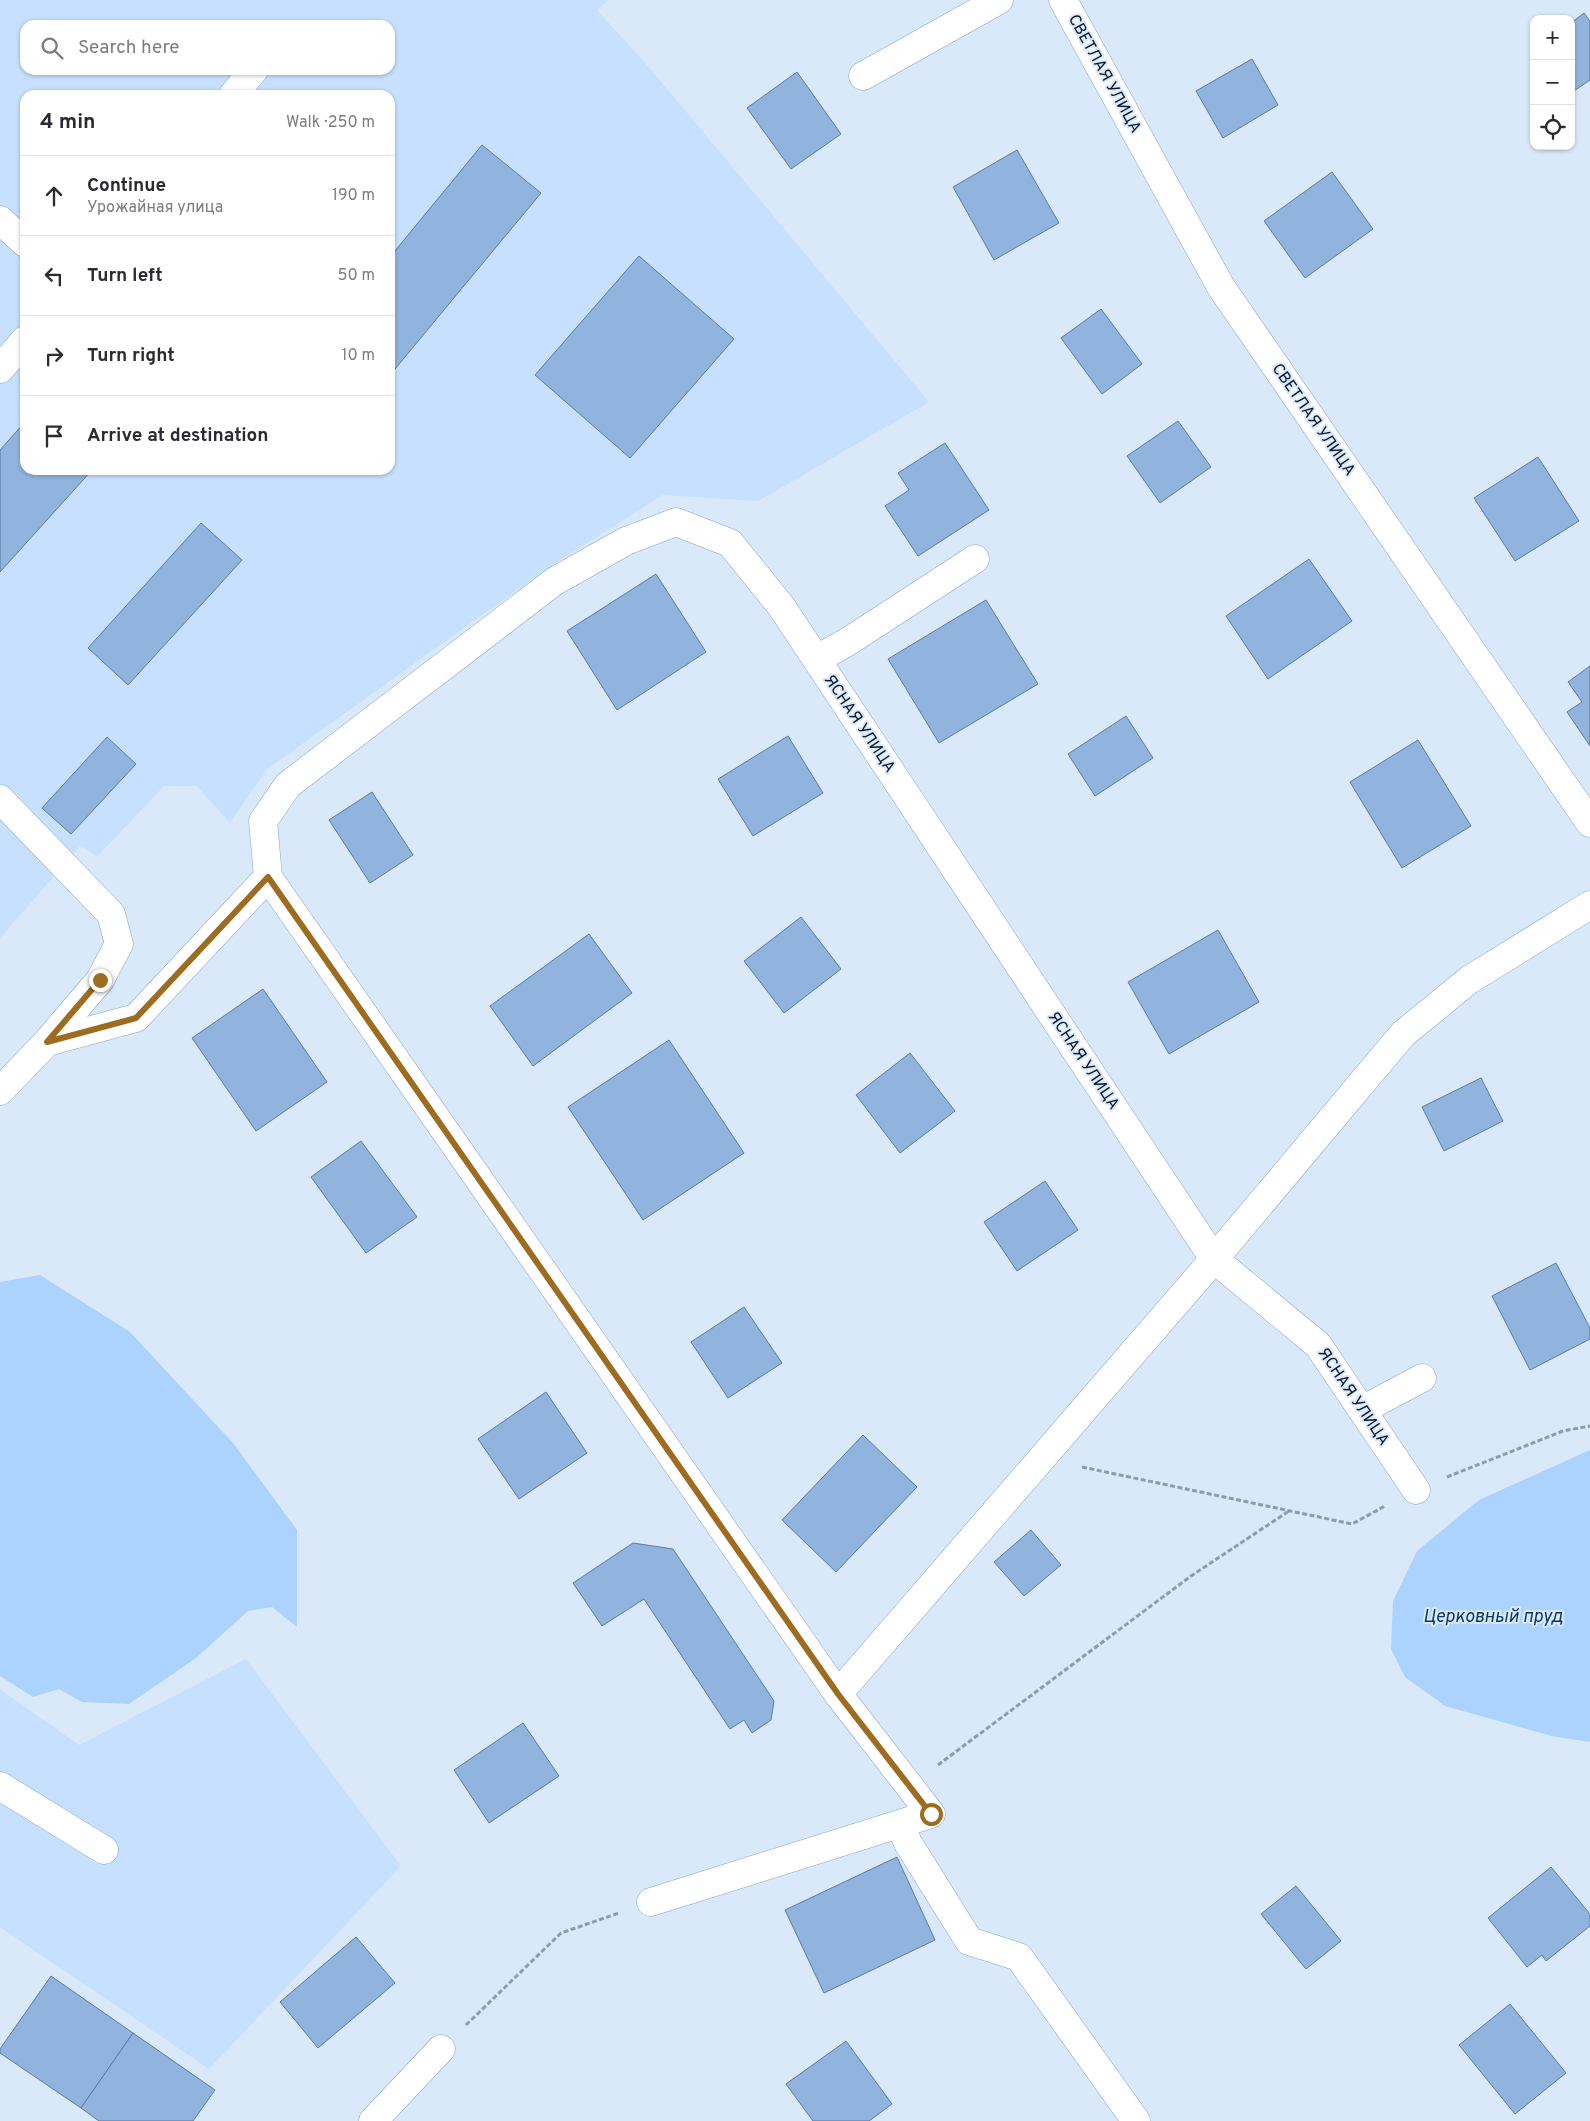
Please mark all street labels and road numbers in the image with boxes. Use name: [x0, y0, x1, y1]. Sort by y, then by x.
street label: СВЕТЛАЯ УЛИЦА: [1063, 11, 1145, 137]
street label: СВЕТЛАЯ УЛИЦА: [1267, 360, 1359, 480]
street label: ЯСНАЯ УЛИЦА: [819, 671, 899, 777]
street label: ЯСНАЯ УЛИЦА: [1043, 1008, 1123, 1114]
street label: ЯСНАЯ УЛИЦА: [1313, 1344, 1393, 1450]

